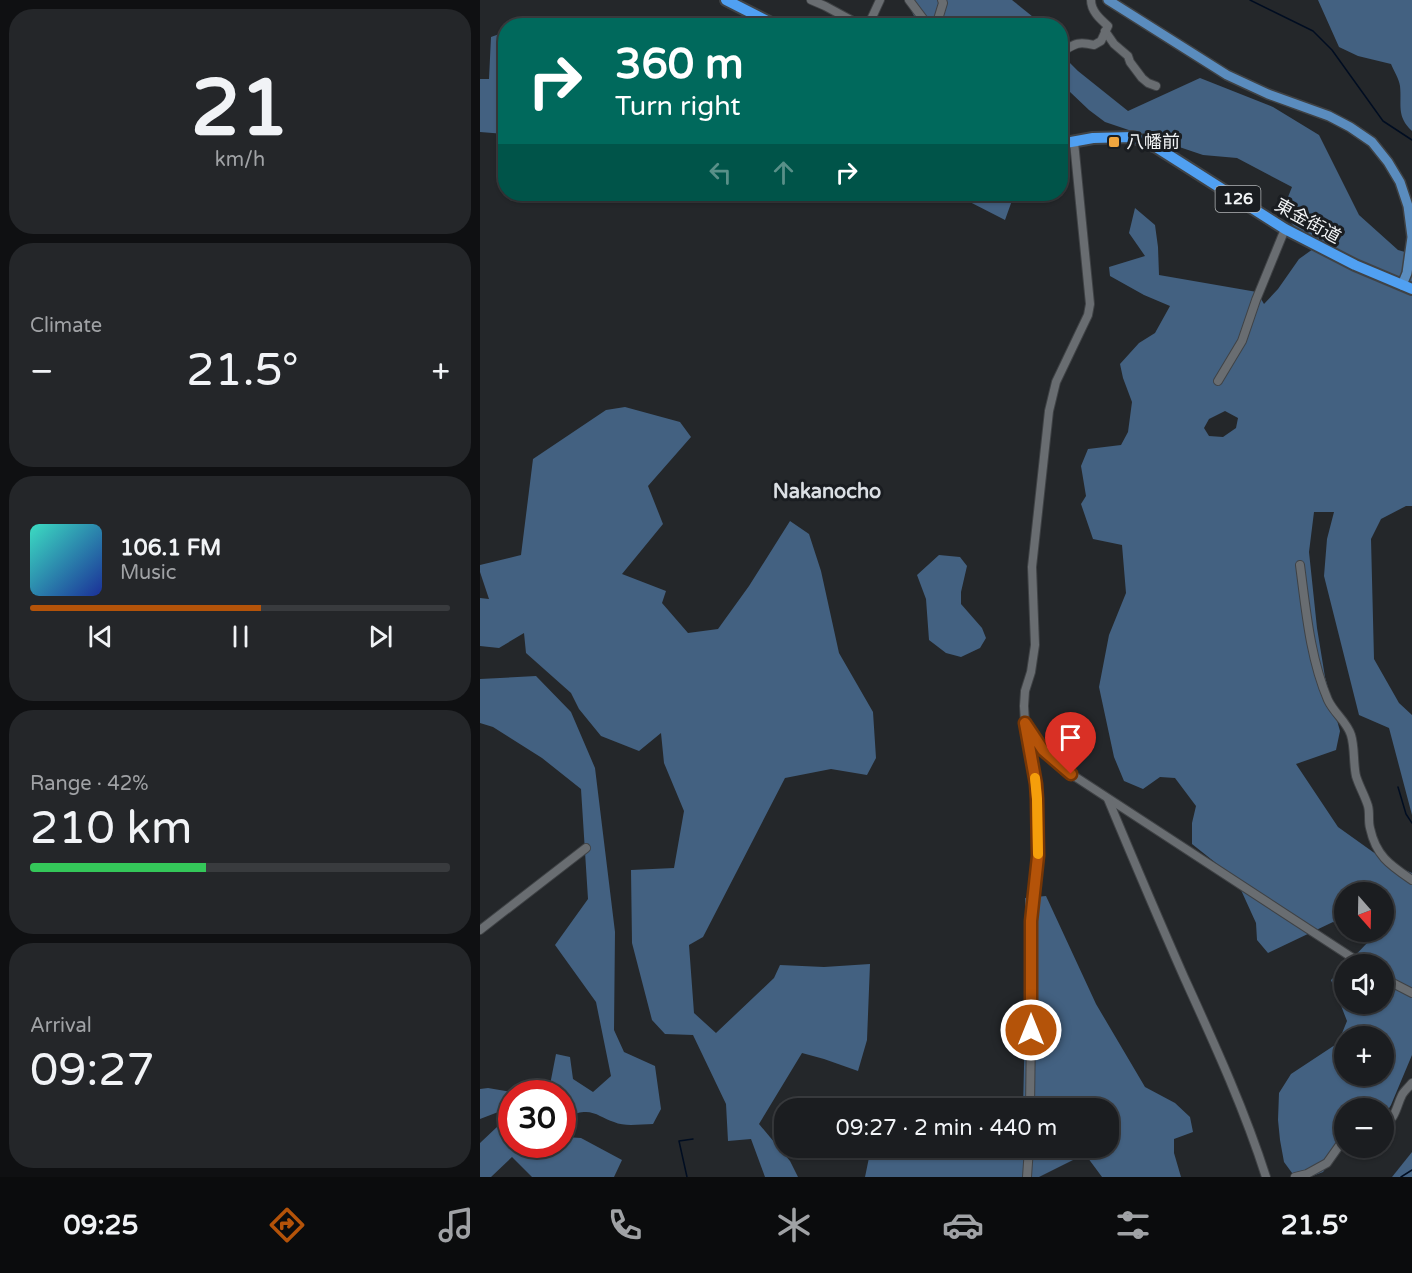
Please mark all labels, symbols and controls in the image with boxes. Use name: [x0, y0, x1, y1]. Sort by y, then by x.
text: 360 m: [615, 39, 744, 90]
icon: right: [516, 42, 594, 120]
text: 21: [191, 62, 289, 156]
text: Turn right: [615, 90, 741, 123]
place label: 八幡前: [1126, 131, 1180, 153]
marker: 八幡前: [1107, 135, 1121, 149]
text: km/h: [215, 148, 265, 172]
icon: left: [704, 156, 737, 189]
icon: ahead: [767, 156, 800, 189]
icon: right: [830, 156, 863, 189]
road number: 126: [1216, 186, 1260, 212]
street label: 東金街道: [1271, 194, 1345, 248]
text: Climate: [30, 314, 102, 338]
text: 21.5°: [186, 344, 299, 398]
text: −: [30, 352, 54, 391]
text: +: [431, 352, 450, 391]
district label: Nakanocho: [773, 480, 881, 504]
text: 106.1 FM: [120, 535, 221, 561]
text: Music: [120, 561, 176, 585]
icon: previous: [84, 620, 117, 653]
icon: pause: [224, 620, 257, 653]
icon: next: [364, 620, 397, 653]
pin: [1045, 712, 1096, 774]
icon: arrive: [1054, 721, 1087, 754]
text: Range · 42%: [30, 772, 149, 796]
text: 210 km: [30, 802, 192, 856]
north arrow: [1334, 882, 1394, 942]
map controls: [1334, 882, 1394, 1158]
button: sound: [1334, 954, 1394, 1014]
position arrow: [999, 998, 1063, 1062]
text: Arrival: [30, 1014, 92, 1038]
button: +: [1334, 1026, 1394, 1086]
text: 09:27: [30, 1044, 155, 1098]
speed limit sign: 30: [498, 1080, 576, 1158]
button: −: [1334, 1098, 1394, 1158]
text: 09:27 · 2 min · 440 m: [836, 1115, 1057, 1141]
icon: directions: [266, 1204, 308, 1246]
icon: music: [435, 1204, 477, 1246]
icon: phone: [604, 1204, 646, 1246]
icon: climate: [773, 1204, 815, 1246]
icon: car: [942, 1204, 984, 1246]
icon: filters: [1112, 1204, 1154, 1246]
text: 09:25: [64, 1209, 138, 1242]
text: 21.5°: [1281, 1209, 1348, 1242]

